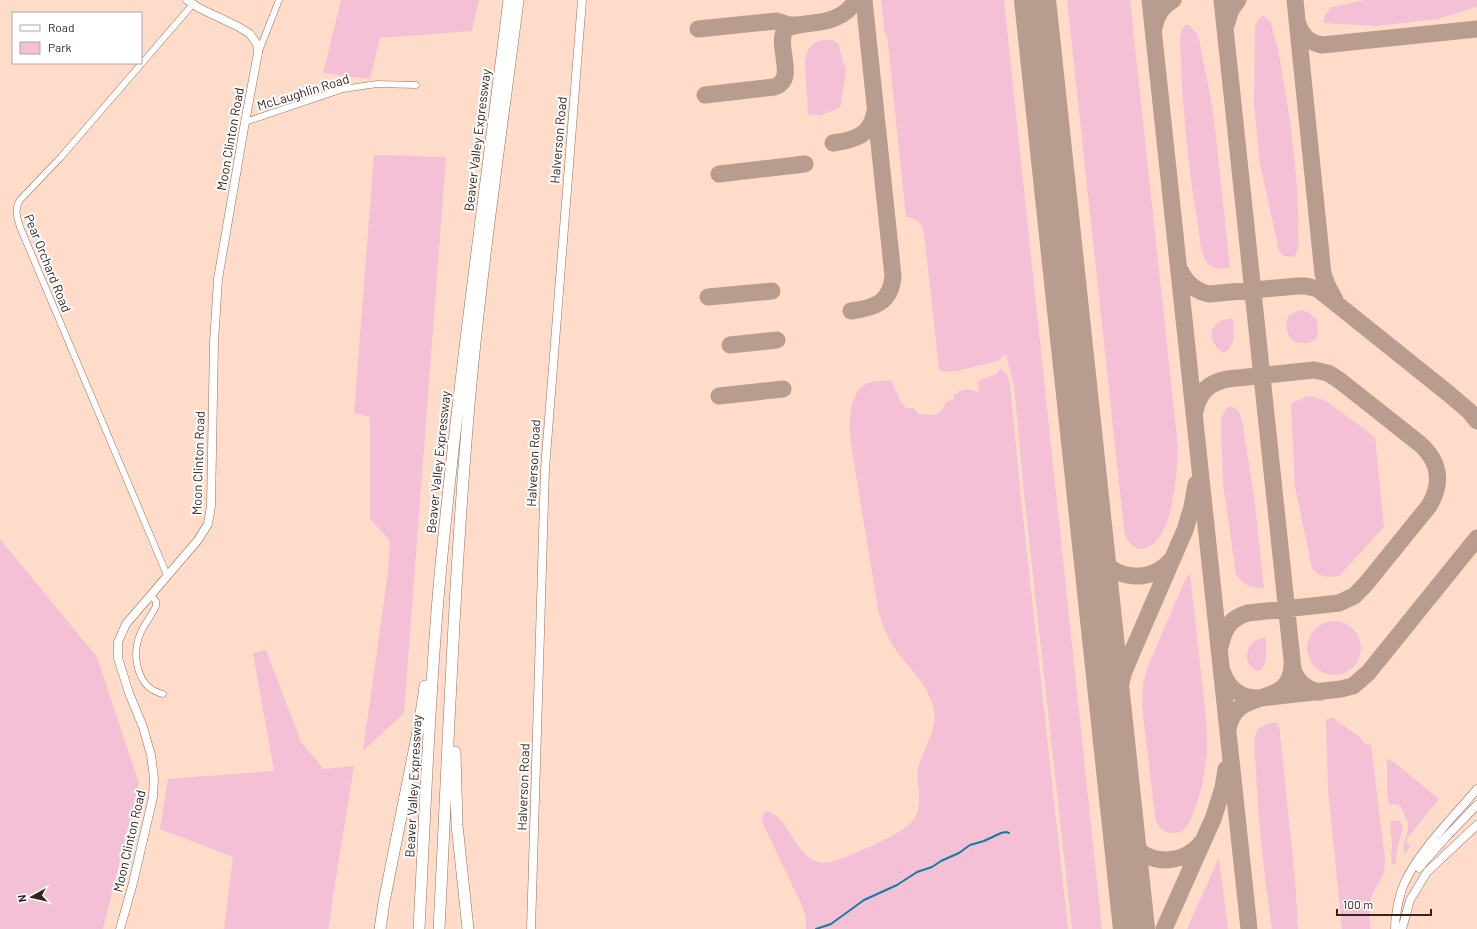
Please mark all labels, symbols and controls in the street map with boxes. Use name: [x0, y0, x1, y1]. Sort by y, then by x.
legend: [12, 12, 142, 64]
text: Road: [48, 20, 75, 34]
text: Park: [48, 40, 72, 54]
street label: Beaver Valley Expressway: [460, 68, 494, 212]
street label: McLaughlin Road: [255, 70, 351, 114]
street label: Moon Clinton Road: [213, 86, 247, 192]
street label: Halverson Road: [546, 96, 570, 184]
street label: Pear Orchard Road: [21, 212, 75, 314]
street label: Beaver Valley Expressway: [423, 390, 453, 534]
street label: Moon Clinton Road: [188, 411, 208, 515]
street label: Halverson Road: [523, 419, 543, 507]
street label: Beaver Valley Expressway: [401, 714, 425, 858]
street label: Halverson Road: [513, 743, 533, 831]
street label: Moon Clinton Road: [109, 788, 149, 894]
north arrow: [12, 877, 52, 917]
scale bar: [1337, 891, 1431, 917]
text: N: [15, 894, 29, 903]
text: 100 m: [1343, 897, 1373, 911]

